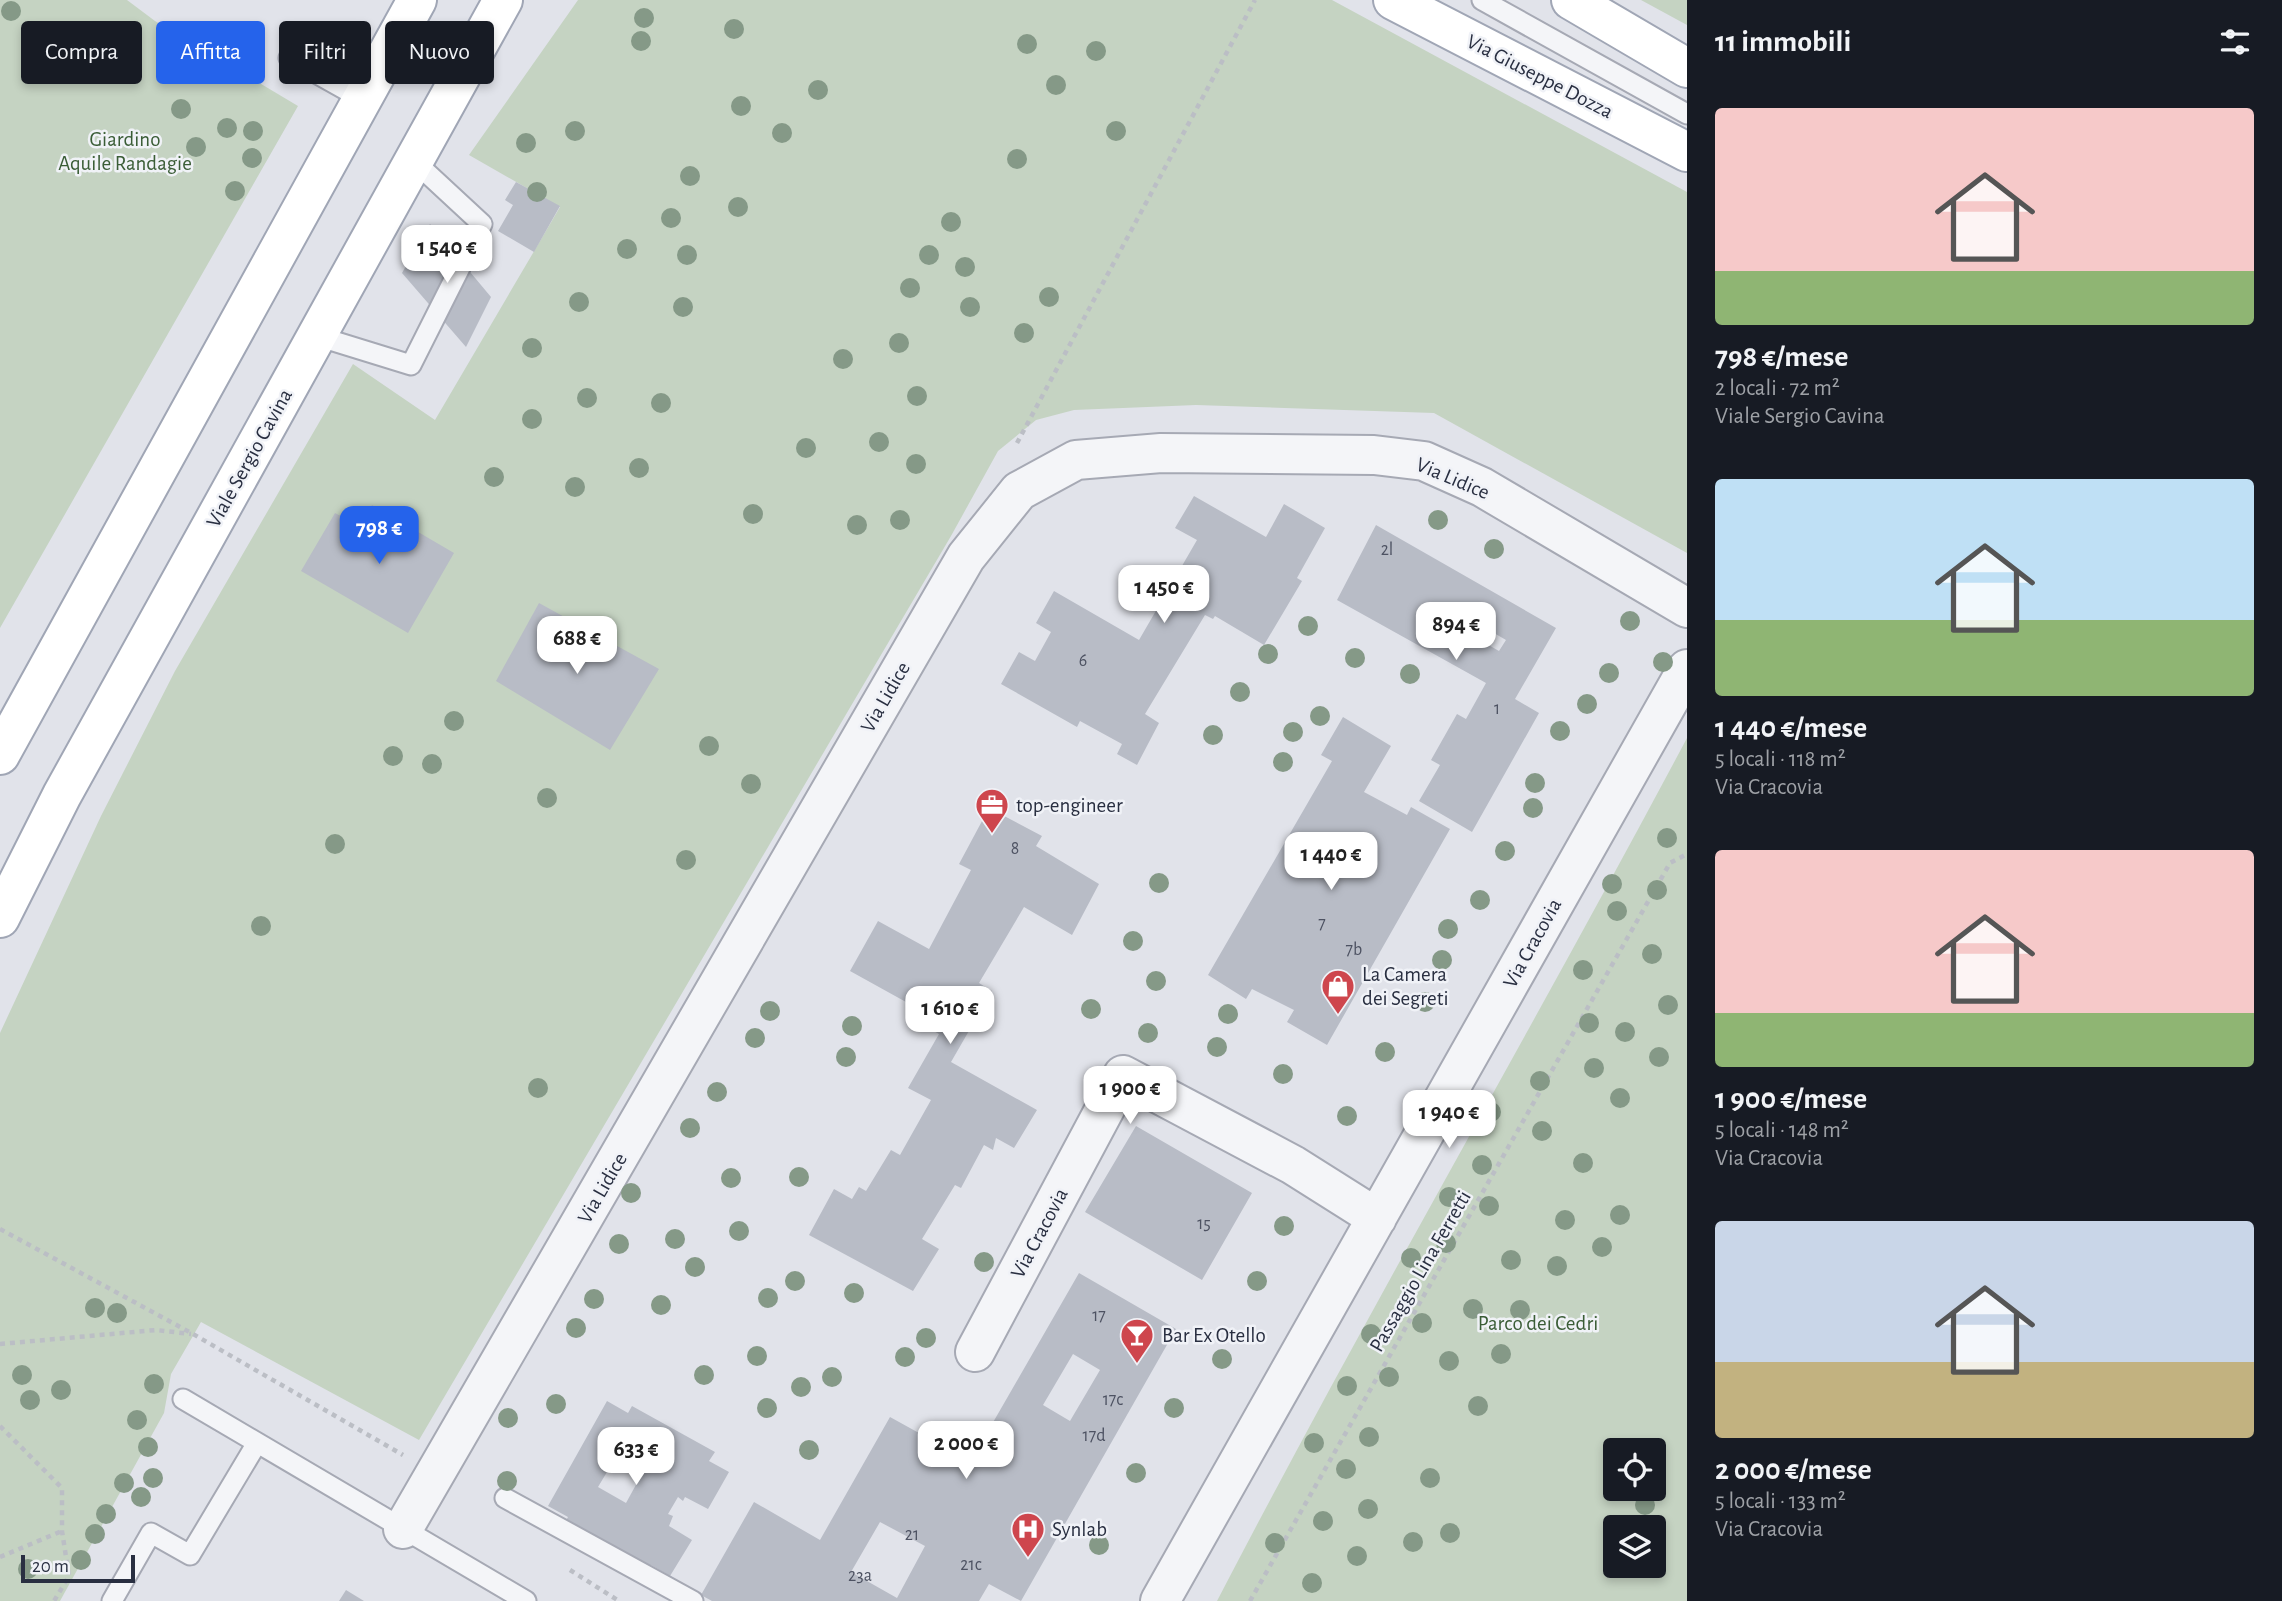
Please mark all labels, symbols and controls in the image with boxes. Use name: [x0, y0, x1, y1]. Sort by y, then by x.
chip: Compra: [21, 21, 142, 84]
chip: Affitta: [156, 21, 265, 84]
chip: Filtri: [279, 21, 371, 84]
chip: Nuovo: [385, 21, 494, 84]
icon: filters: [2216, 23, 2254, 61]
text: 11 immobili: [1715, 27, 1851, 57]
street label: Via Giuseppe Dozza: [1463, 31, 1617, 122]
park label: Giardino Aquile Randagie: [58, 129, 192, 174]
icon: home: [1922, 154, 2048, 280]
pin: 1 540 €: [382, 226, 512, 285]
text: 1 540 €: [417, 236, 477, 259]
text: 798 €/mese: [1715, 342, 1848, 372]
text: 2 locali · 72 m²: [1715, 377, 1840, 400]
street label: Viale Sergio Cavina: [203, 385, 296, 531]
text: Viale Sergio Cavina: [1715, 405, 1885, 428]
street label: Via Lidice: [1413, 454, 1493, 503]
pin: 798 €: [330, 506, 428, 566]
text: 798 €: [356, 517, 402, 540]
icon: home: [1922, 525, 2048, 651]
house number: 2l: [1381, 541, 1393, 559]
pin: 1 450 €: [1099, 566, 1229, 625]
text: 1 450 €: [1134, 576, 1194, 599]
pin: 894 €: [1407, 602, 1505, 662]
text: 894 €: [1432, 613, 1480, 636]
pin: 688 €: [528, 616, 626, 676]
text: 688 €: [553, 627, 601, 650]
house number: 6: [1079, 652, 1087, 670]
street label: Via Lidice: [857, 658, 914, 736]
house number: 1: [1494, 700, 1500, 718]
text: 1 440 €/mese: [1715, 713, 1867, 743]
text: 5 locali · 118 m²: [1715, 748, 1846, 771]
text: Via Cracovia: [1715, 776, 1823, 799]
office icon: top-engineer: [973, 786, 1011, 835]
place label: top-engineer: [1016, 795, 1123, 816]
pin: 1 440 €: [1266, 832, 1396, 892]
house number: 8: [1011, 840, 1019, 858]
text: 1 440 €: [1300, 843, 1362, 866]
street label: Via Cracovia: [1499, 895, 1566, 991]
icon: home: [1922, 896, 2048, 1022]
house number: 7: [1318, 915, 1326, 933]
house number: 7b: [1346, 941, 1362, 959]
place label: La Camera dei Segreti: [1362, 964, 1449, 1009]
shop icon: La Camera dei Segreti: [1319, 967, 1357, 1016]
pin: 1 610 €: [885, 986, 1015, 1046]
text: 1 610 €: [921, 997, 979, 1020]
pin: 1 900 €: [1065, 1066, 1195, 1126]
text: 1 900 €: [1099, 1077, 1161, 1100]
text: 1 900 €/mese: [1715, 1084, 1867, 1114]
pin: 1 940 €: [1384, 1090, 1514, 1150]
text: 1 940 €: [1419, 1101, 1479, 1124]
text: 5 locali · 148 m²: [1715, 1119, 1849, 1142]
text: Via Cracovia: [1715, 1147, 1823, 1170]
street label: Via Lidice: [574, 1149, 631, 1227]
street label: Via Cracovia: [1007, 1185, 1072, 1282]
street label: Passaggio Lina Ferretti: [1366, 1187, 1475, 1355]
house number: 15: [1197, 1215, 1211, 1233]
icon: home: [1922, 1267, 2048, 1393]
house number: 17: [1092, 1307, 1106, 1325]
park label: Parco dei Cedri: [1478, 1313, 1598, 1334]
bar icon: Bar Ex Otello: [1118, 1316, 1156, 1365]
place label: Bar Ex Otello: [1162, 1325, 1266, 1346]
house number: 17c: [1103, 1391, 1123, 1409]
pin: 2 000 €: [901, 1422, 1031, 1481]
house number: 17d: [1082, 1427, 1106, 1445]
pin: 633 €: [587, 1428, 685, 1487]
text: 2 000 €: [934, 1432, 998, 1455]
text: 633 €: [613, 1438, 659, 1461]
map controls: [1603, 1438, 1666, 1578]
button: locate: [1603, 1438, 1666, 1501]
text: 2 000 €/mese: [1715, 1455, 1872, 1485]
text: 5 locali · 133 m²: [1715, 1490, 1846, 1513]
hospital icon: Synlab: [1009, 1510, 1047, 1559]
button: layers: [1603, 1515, 1666, 1578]
text: Via Cracovia: [1715, 1518, 1823, 1541]
place label: Synlab: [1052, 1519, 1107, 1540]
house number: 21: [905, 1526, 919, 1544]
scale bar: [21, 1552, 135, 1584]
house number: 21c: [960, 1556, 982, 1574]
text: 20 m: [32, 1557, 69, 1576]
house number: 23a: [848, 1567, 872, 1585]

